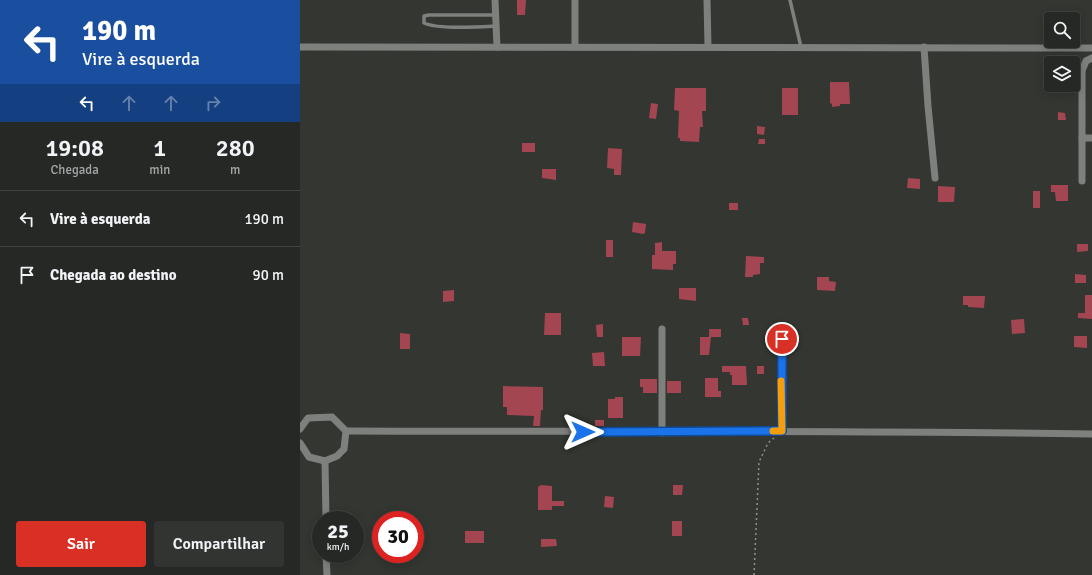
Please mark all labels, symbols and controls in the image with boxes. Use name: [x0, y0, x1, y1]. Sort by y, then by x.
map controls: [1044, 12, 1080, 92]
button: search: [1044, 12, 1080, 48]
text: 190 m: [82, 14, 156, 48]
icon: left: [16, 16, 68, 68]
text: Vire à esquerda: [82, 48, 200, 70]
button: layers: [1044, 56, 1080, 92]
icon: left: [76, 92, 98, 114]
icon: ahead: [118, 92, 140, 114]
icon: ahead: [160, 92, 182, 114]
icon: right: [202, 92, 224, 114]
text: 19:08: [45, 133, 104, 163]
text: 1: [153, 133, 166, 163]
text: 280: [216, 133, 255, 163]
text: Chegada: [51, 162, 99, 178]
text: min: [149, 162, 170, 178]
text: m: [230, 162, 240, 178]
icon: left: [16, 208, 38, 230]
text: Vire à esquerda: [50, 210, 150, 228]
text: 190 m: [244, 210, 284, 228]
icon: arrive: [16, 264, 38, 286]
text: Chegada ao destino: [50, 266, 177, 284]
text: 90 m: [253, 266, 284, 284]
pin: [765, 322, 799, 356]
icon: arrive: [771, 328, 793, 350]
position arrow: [562, 411, 604, 453]
speed limit sign: 30: [372, 511, 424, 563]
text: 25: [327, 519, 349, 544]
button: Sair: [16, 521, 146, 567]
button: Compartilhar: [154, 521, 284, 567]
text: km/h: [327, 541, 349, 553]

